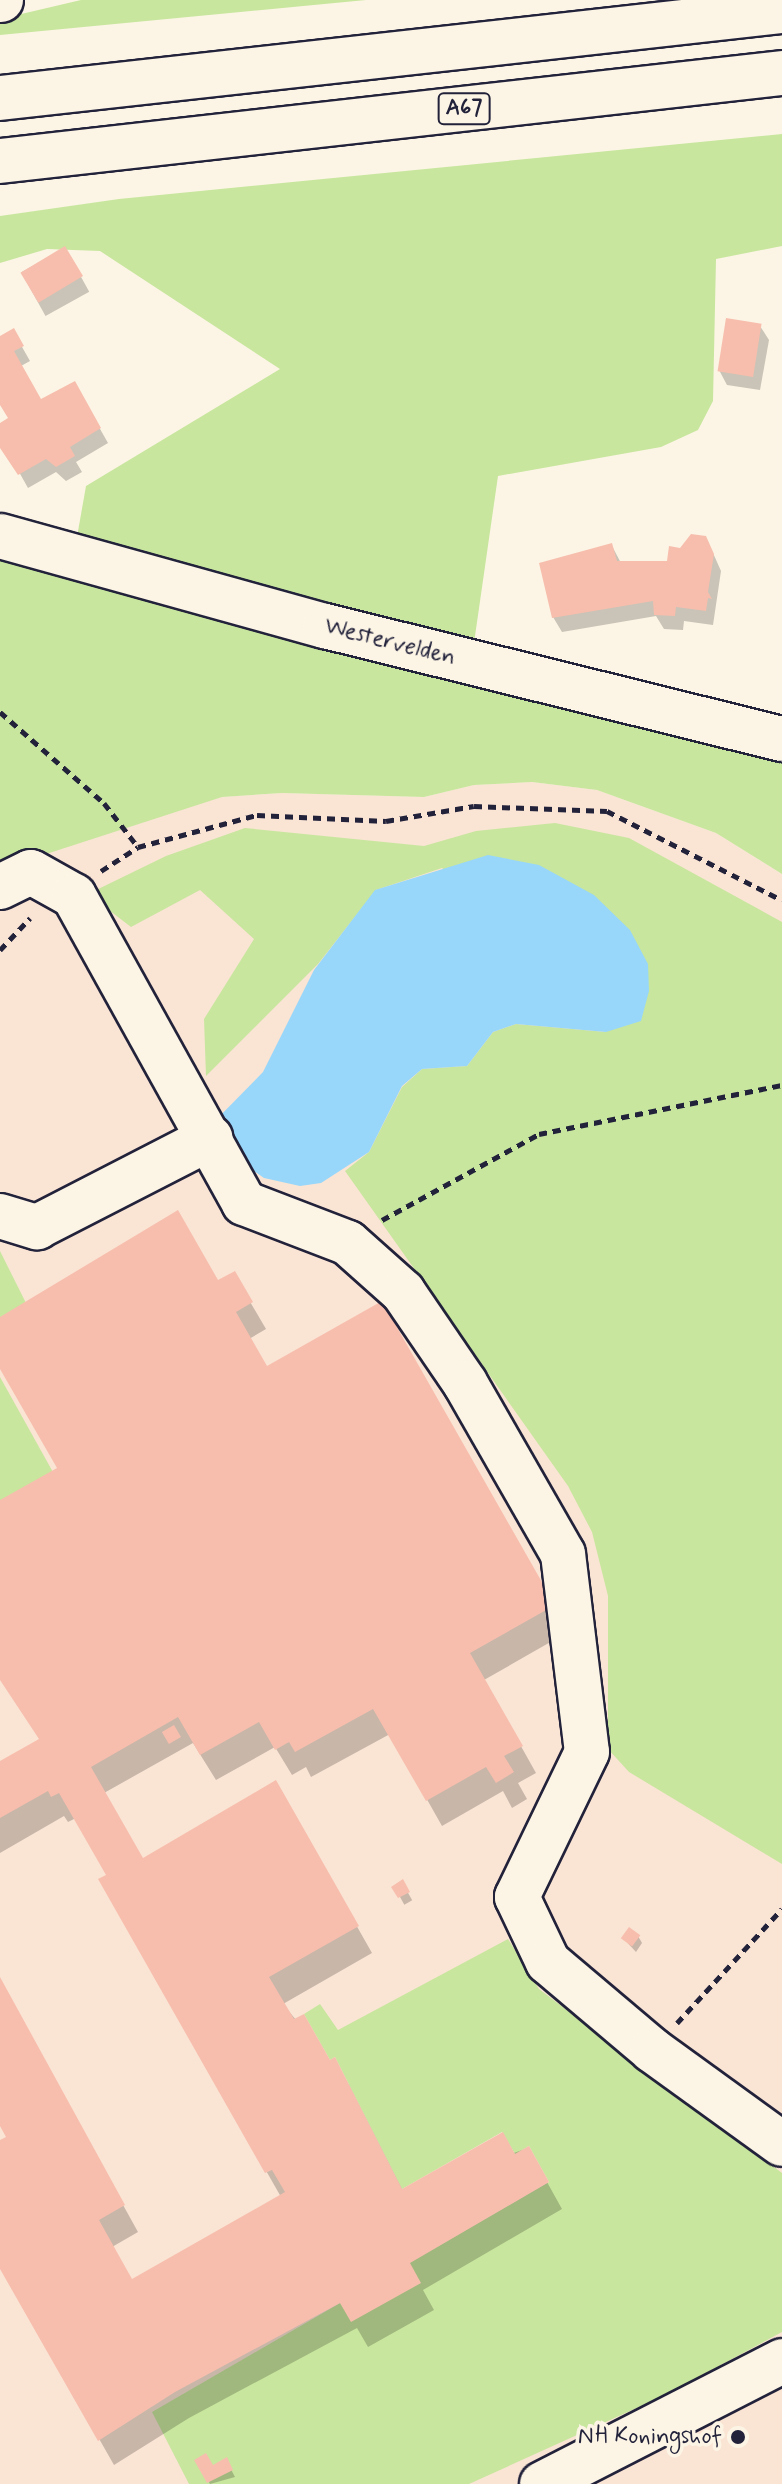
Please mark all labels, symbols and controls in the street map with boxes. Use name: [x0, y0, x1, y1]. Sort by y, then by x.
road number: A67: [436, 91, 492, 127]
street label: Westervelden: [321, 612, 459, 672]
place label: NH Koningshof: [569, 2423, 722, 2451]
marker: NH Koningshof: [729, 2428, 747, 2446]

